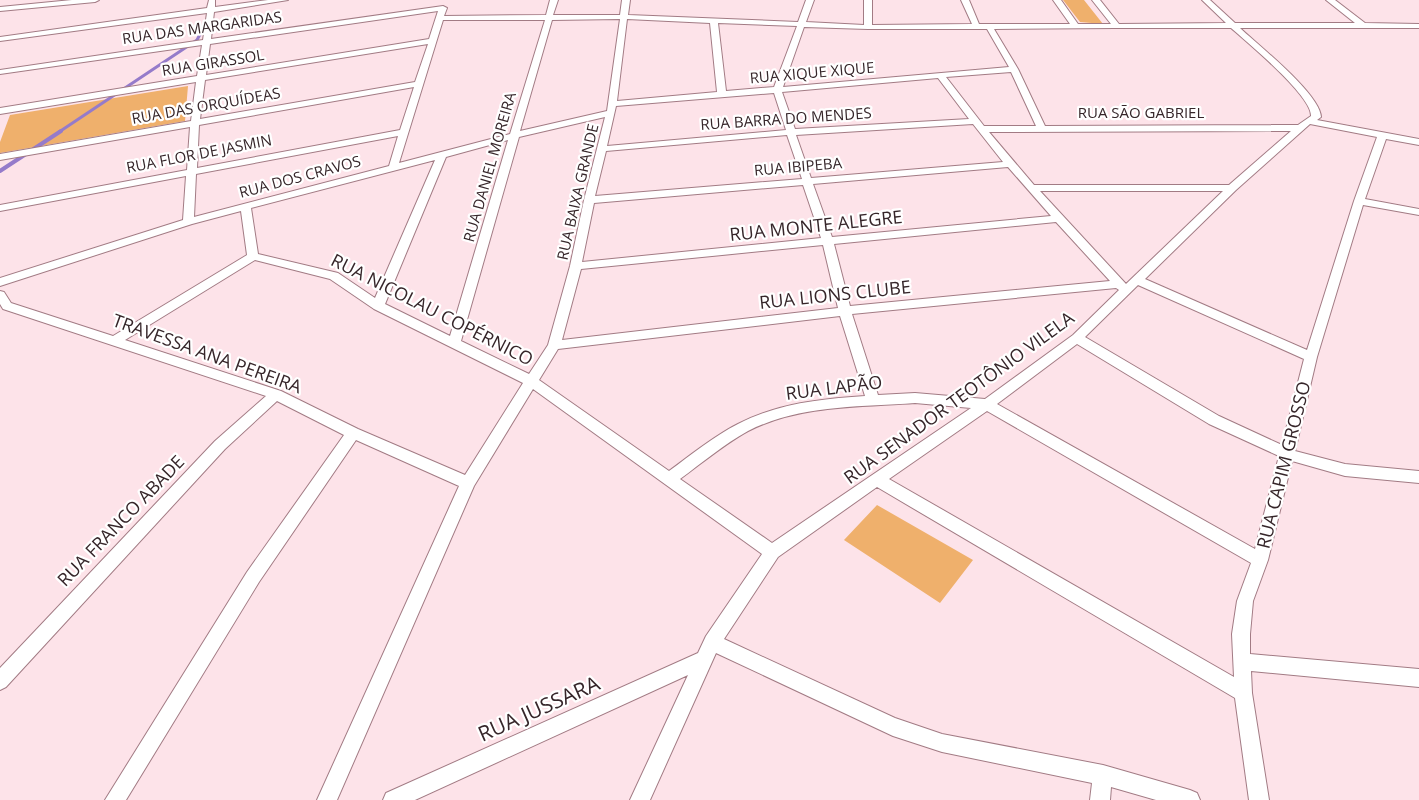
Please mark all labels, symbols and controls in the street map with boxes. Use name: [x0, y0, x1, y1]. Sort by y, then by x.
street label: RUA DAS MARGARIDAS: [121, 6, 283, 48]
street label: RUA GIRASSOL: [160, 44, 266, 80]
street label: RUA XIQUE XIQUE: [749, 57, 875, 87]
street label: RUA DAS ORQUÍDEAS: [130, 82, 282, 128]
street label: RUA DANIEL MOREIRA: [458, 89, 520, 244]
street label: RUA BARRA DO MENDES: [700, 102, 872, 134]
street label: RUA SÃO GABRIEL: [1078, 102, 1204, 122]
street label: RUA BAIXA GRANDE: [552, 122, 602, 262]
street label: RUA FLOR DE JASMIN: [124, 129, 273, 177]
street label: RUA DOS CRAVOS: [237, 150, 363, 202]
street label: RUA IBIPEBA: [753, 152, 843, 180]
street label: RUA MONTE ALEGRE: [728, 204, 903, 246]
street label: RUA NICOLAU COPÉRNICO: [327, 248, 538, 371]
street label: RUA LIONS CLUBE: [758, 274, 912, 314]
street label: RUA SENADOR TEOTÔNIO VILELA: [839, 305, 1079, 489]
street label: TRAVESSA ANA PEREIRA: [110, 308, 306, 399]
street label: RUA LAPÃO: [784, 369, 884, 405]
street label: RUA CAPIM GROSSO: [1251, 379, 1315, 551]
street label: RUA FRANCO ABADE: [52, 450, 189, 591]
street label: RUA JUSSARA: [473, 668, 605, 747]

